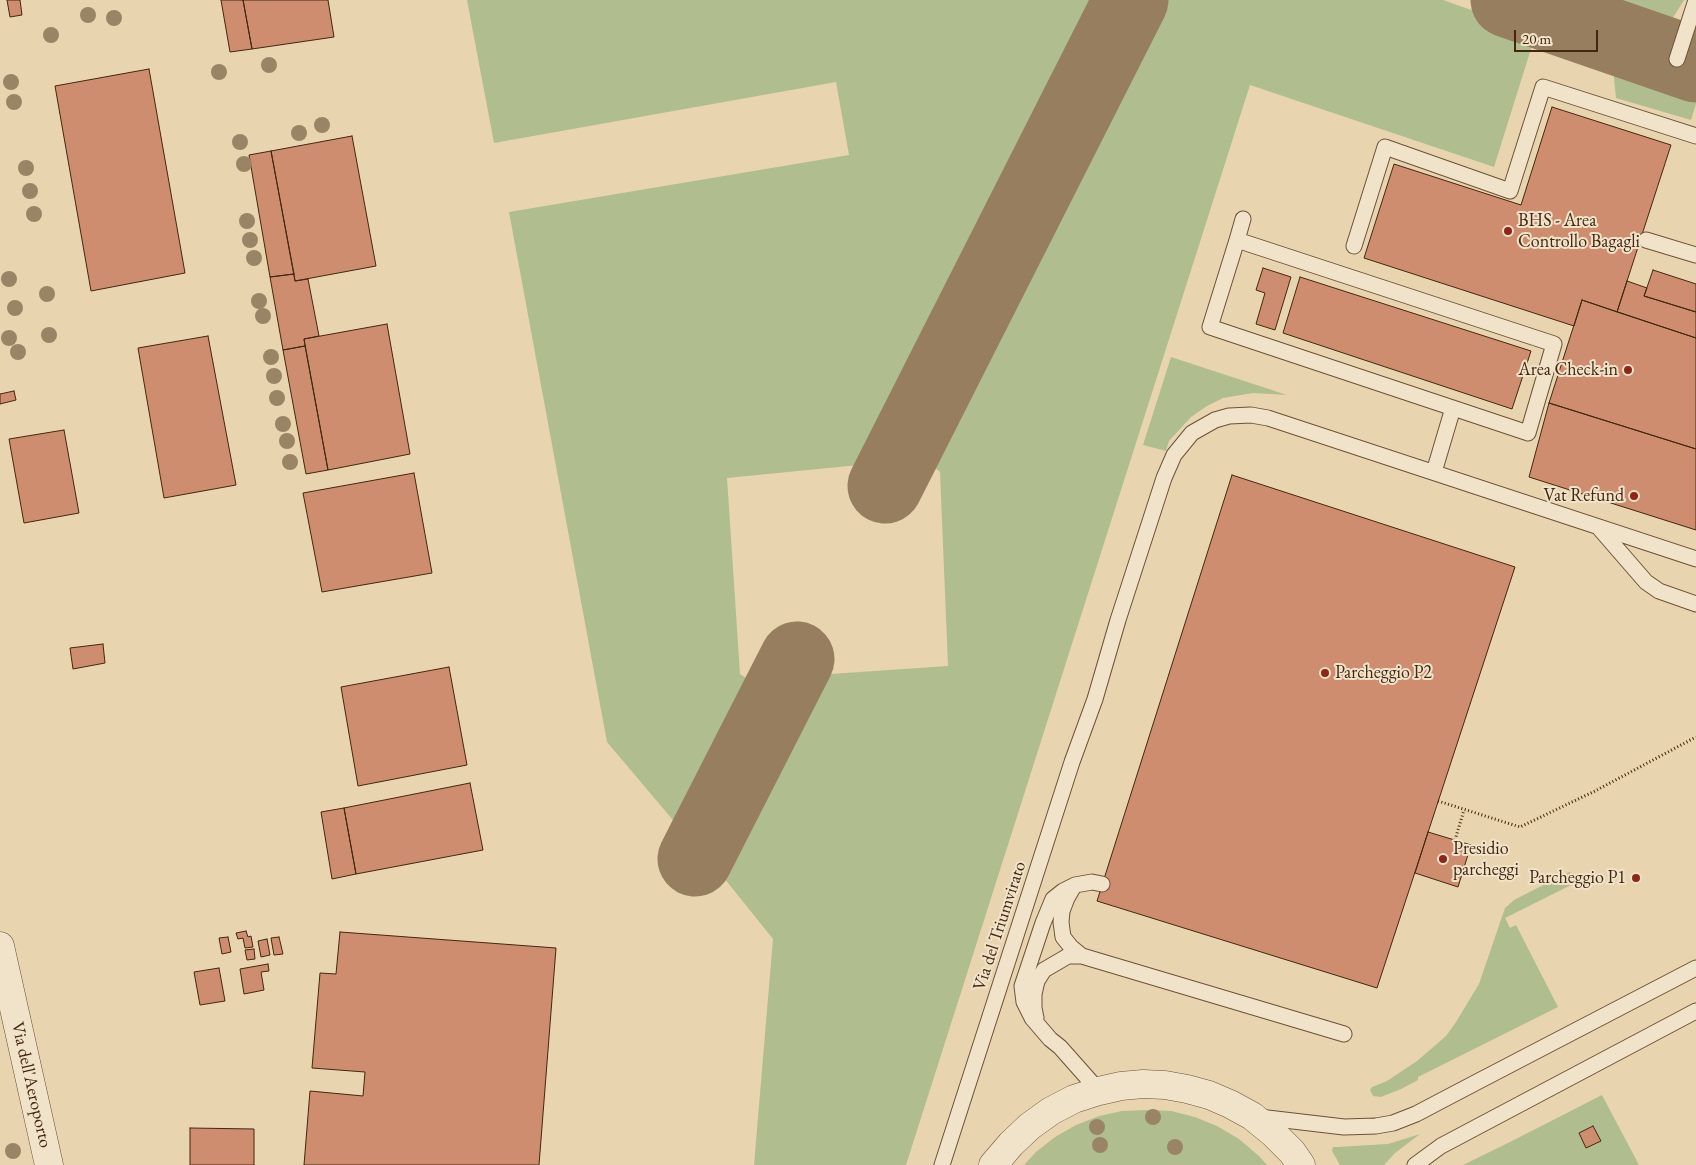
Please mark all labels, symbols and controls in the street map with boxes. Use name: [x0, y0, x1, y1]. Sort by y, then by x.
scale bar: [1516, 20, 1600, 52]
text: 20 m: [1522, 29, 1551, 48]
place label: BHS - Area Controllo Bagagli: [1518, 210, 1640, 252]
marker: BHS - Area Controllo Bagagli: [1502, 225, 1514, 237]
place label: Area Check-in: [1518, 359, 1618, 381]
marker: Area Check-in: [1622, 364, 1634, 376]
place label: Vat Refund: [1544, 485, 1624, 507]
marker: Vat Refund: [1628, 490, 1640, 502]
place label: Parcheggio P2: [1335, 662, 1432, 684]
marker: Parcheggio P2: [1319, 667, 1331, 679]
place label: Presidio parcheggi: [1453, 838, 1519, 881]
marker: Presidio parcheggi: [1437, 853, 1449, 865]
street label: Via del Triumvirato: [969, 859, 1031, 993]
place label: Parcheggio P1: [1529, 867, 1626, 889]
marker: Parcheggio P1: [1630, 872, 1642, 884]
street label: Via dell'Aeroporto: [6, 1020, 56, 1150]

